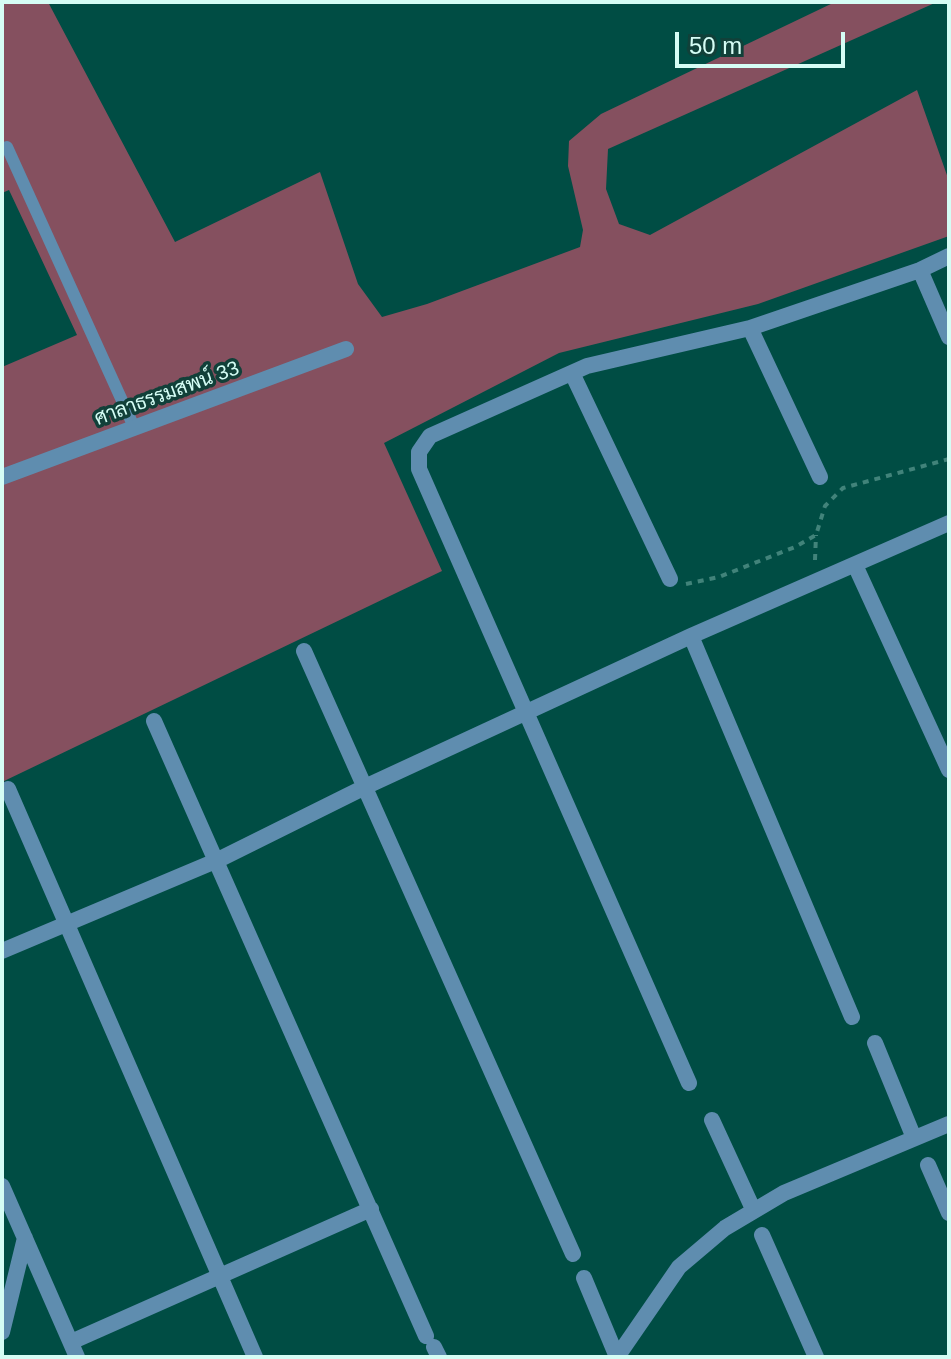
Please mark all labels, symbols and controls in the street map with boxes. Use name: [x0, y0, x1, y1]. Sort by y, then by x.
scale bar: [679, 16, 849, 66]
text: 50 m: [689, 32, 742, 59]
street label: ศาลาธรรมสพน์ 33: [91, 357, 243, 431]

